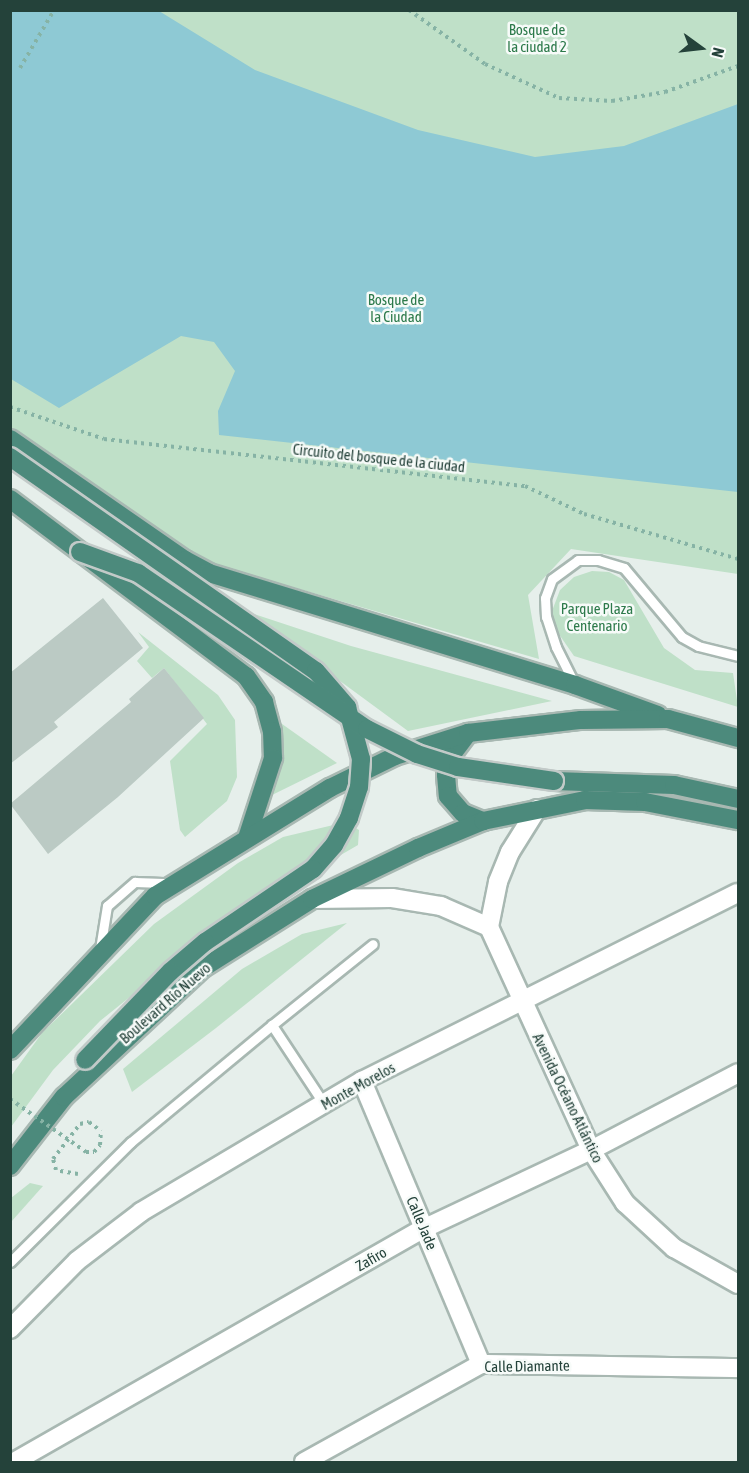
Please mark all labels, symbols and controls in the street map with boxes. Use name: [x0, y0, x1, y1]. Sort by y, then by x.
north arrow: [671, 18, 731, 78]
park label: Bosque de la ciudad 2: [507, 20, 567, 55]
text: N: [708, 46, 728, 60]
park label: Bosque de la Ciudad: [368, 290, 424, 325]
street label: Circuito del bosque de la ciudad: [292, 440, 466, 476]
park label: Parque Plaza Centenario: [561, 599, 633, 634]
street label: Boulevard Río Nuevo: [116, 959, 214, 1047]
street label: Avenida Océano Atlántico: [529, 1030, 607, 1166]
street label: Monte Morelos: [318, 1058, 398, 1114]
street label: Calle Jade: [403, 1194, 441, 1252]
street label: Zafiro: [352, 1243, 390, 1275]
street label: Calle Diamante: [484, 1356, 570, 1376]

